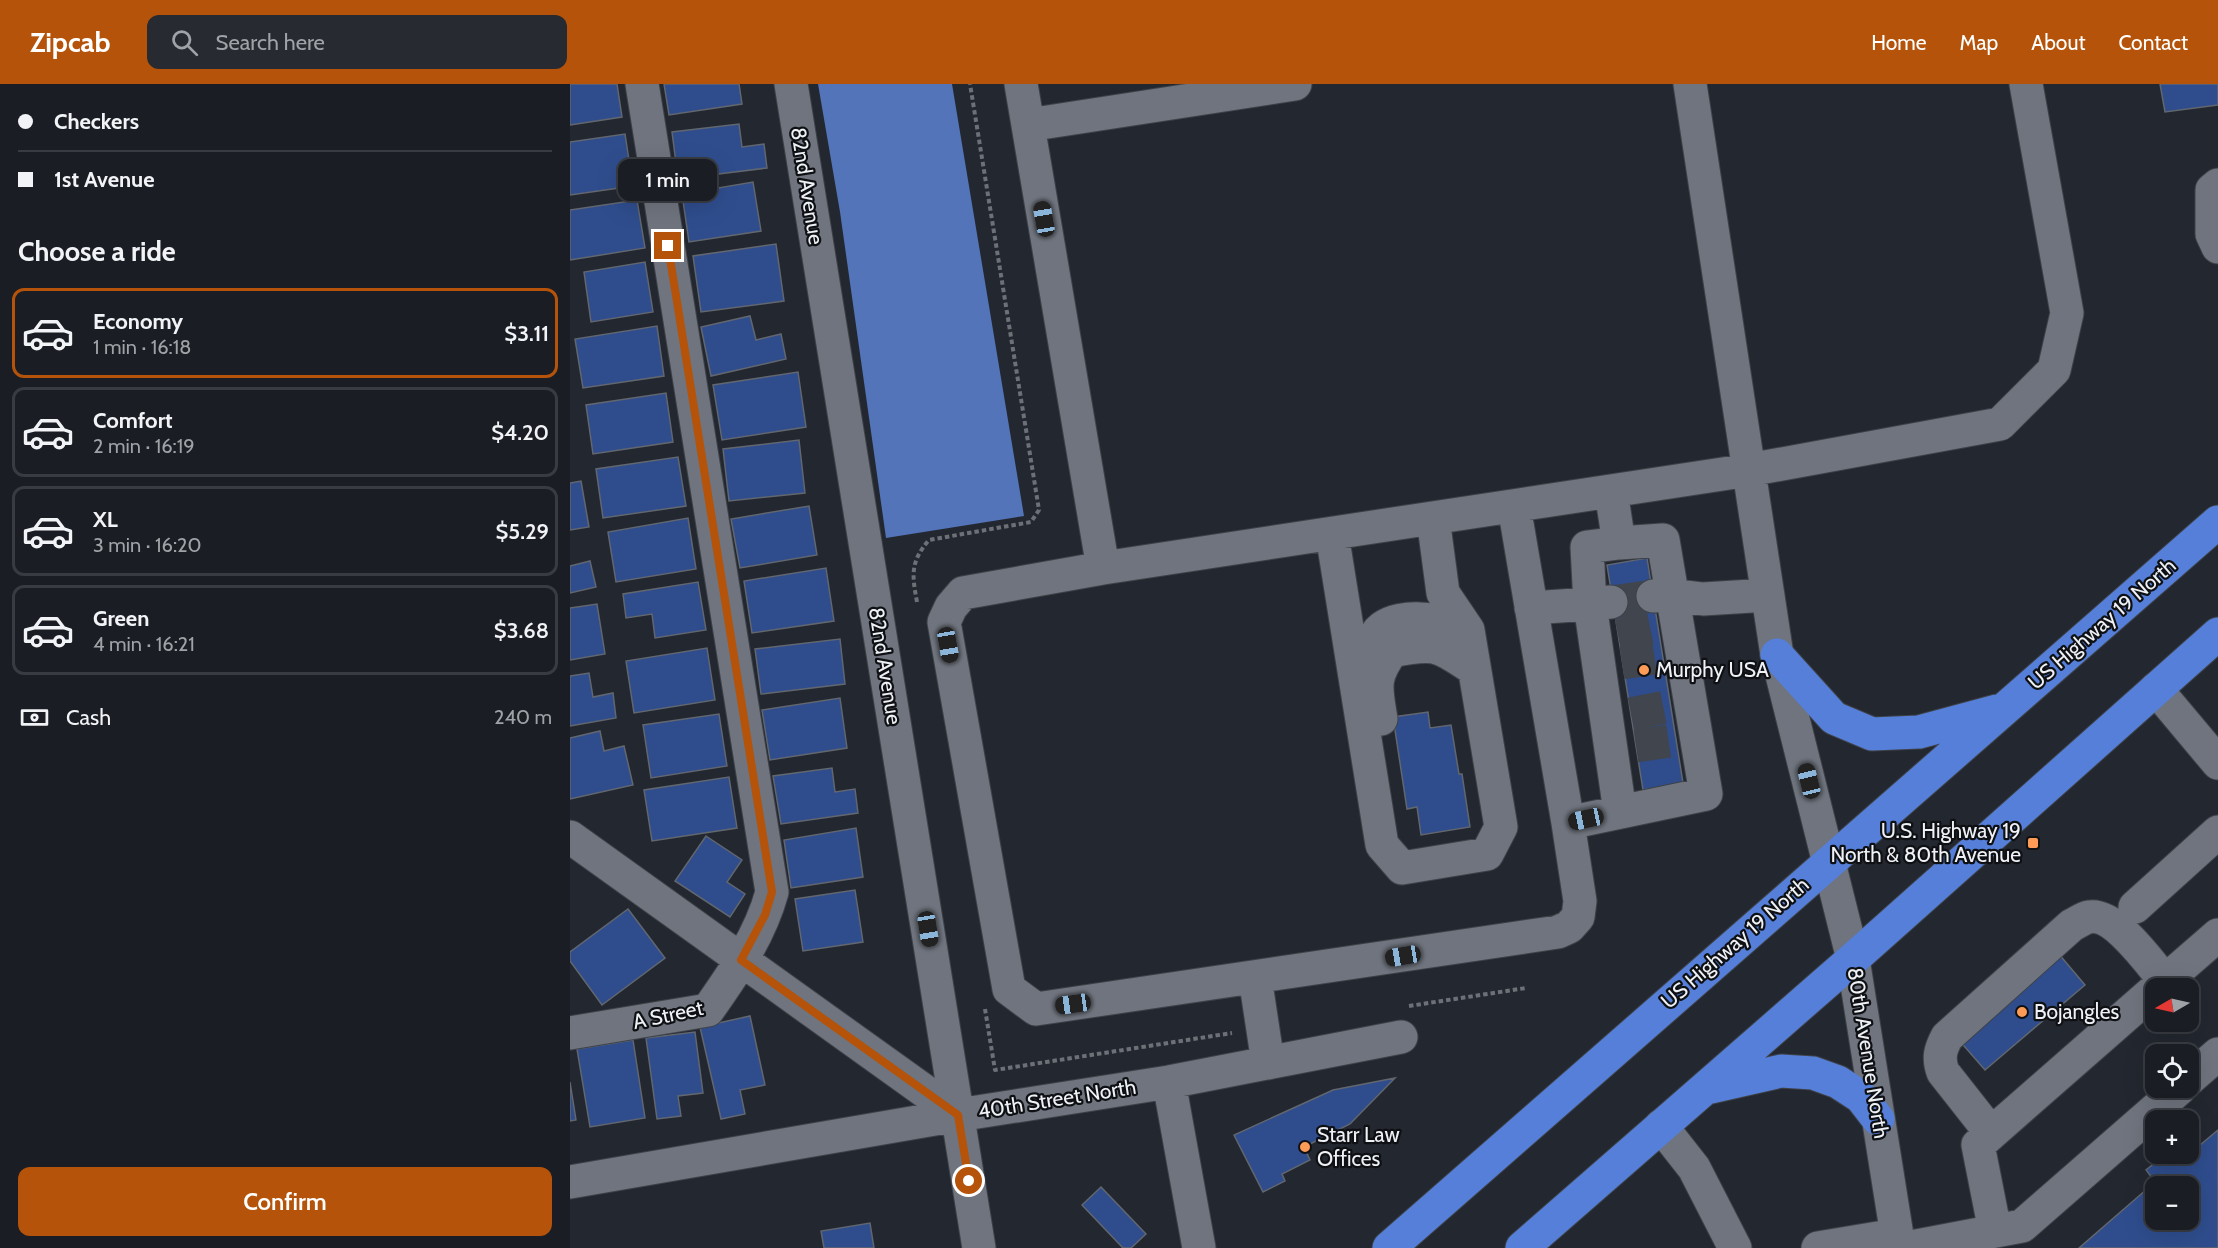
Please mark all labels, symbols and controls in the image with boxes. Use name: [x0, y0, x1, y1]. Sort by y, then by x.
search box: [147, 15, 567, 69]
text: Zipcab: [30, 25, 111, 59]
icon: search: [168, 26, 201, 59]
text: Search here: [216, 29, 325, 56]
text: Home: [1871, 30, 1927, 55]
text: Map: [1960, 30, 1998, 55]
text: About: [2031, 30, 2085, 55]
text: Contact: [2118, 30, 2188, 55]
text: Checkers: [54, 108, 139, 135]
street label: 82nd Avenue: [786, 125, 829, 247]
callout: 1 min: [618, 159, 718, 201]
text: 1st Avenue: [54, 166, 155, 193]
text: 1 min: [645, 168, 690, 192]
car: [1032, 200, 1056, 238]
route end: [654, 232, 681, 259]
text: Choose a ride: [18, 235, 176, 268]
icon: car: [21, 306, 75, 360]
text: Economy: [93, 308, 183, 335]
text: $3.11: [504, 320, 549, 347]
text: 1 min · 16:18: [93, 335, 191, 359]
icon: car: [21, 405, 75, 459]
text: Comfort: [93, 407, 172, 434]
text: $4.20: [491, 419, 549, 446]
text: 2 min · 16:19: [93, 434, 195, 458]
icon: car: [21, 504, 75, 558]
text: XL: [93, 506, 118, 533]
text: $5.29: [496, 518, 549, 545]
text: 3 min · 16:20: [93, 533, 202, 557]
street label: US Highway 19 North: [2023, 553, 2181, 695]
icon: car: [21, 603, 75, 657]
text: Green: [93, 605, 149, 632]
street label: 82nd Avenue: [864, 605, 907, 727]
text: $3.68: [494, 617, 549, 644]
car: [936, 626, 960, 664]
text: 4 min · 16:21: [93, 632, 195, 656]
place label: Murphy USA: [1656, 657, 1769, 682]
marker: Murphy USA: [1637, 663, 1651, 677]
icon: cash: [18, 701, 51, 734]
text: Cash: [66, 704, 111, 731]
text: 240 m: [494, 705, 552, 729]
car: [1796, 761, 1822, 801]
car: [1567, 806, 1605, 832]
place label: U.S. Highway 19 North & 80th Avenue: [1830, 818, 2021, 867]
marker: U.S. Highway 19 North & 80th Avenue: [2026, 836, 2040, 850]
street label: US Highway 19 North: [1656, 872, 1814, 1014]
car: [916, 910, 940, 948]
car: [1384, 944, 1422, 968]
street label: 80th Avenue North: [1843, 966, 1894, 1140]
north arrow: [2145, 978, 2199, 1032]
map controls: [2145, 978, 2199, 1230]
car: [1054, 993, 1092, 1015]
street label: A Street: [630, 995, 706, 1034]
place label: Bojangles: [2034, 999, 2119, 1025]
marker: Bojangles: [2015, 1005, 2029, 1019]
button: locate: [2145, 1044, 2199, 1098]
street label: 40th Street North: [976, 1074, 1138, 1123]
button: +: [2145, 1110, 2199, 1164]
place label: Starr Law Offices: [1317, 1122, 1400, 1171]
marker: Starr Law Offices: [1298, 1140, 1312, 1154]
button: Confirm: [18, 1167, 552, 1236]
route start: [955, 1167, 982, 1194]
button: −: [2145, 1176, 2199, 1230]

